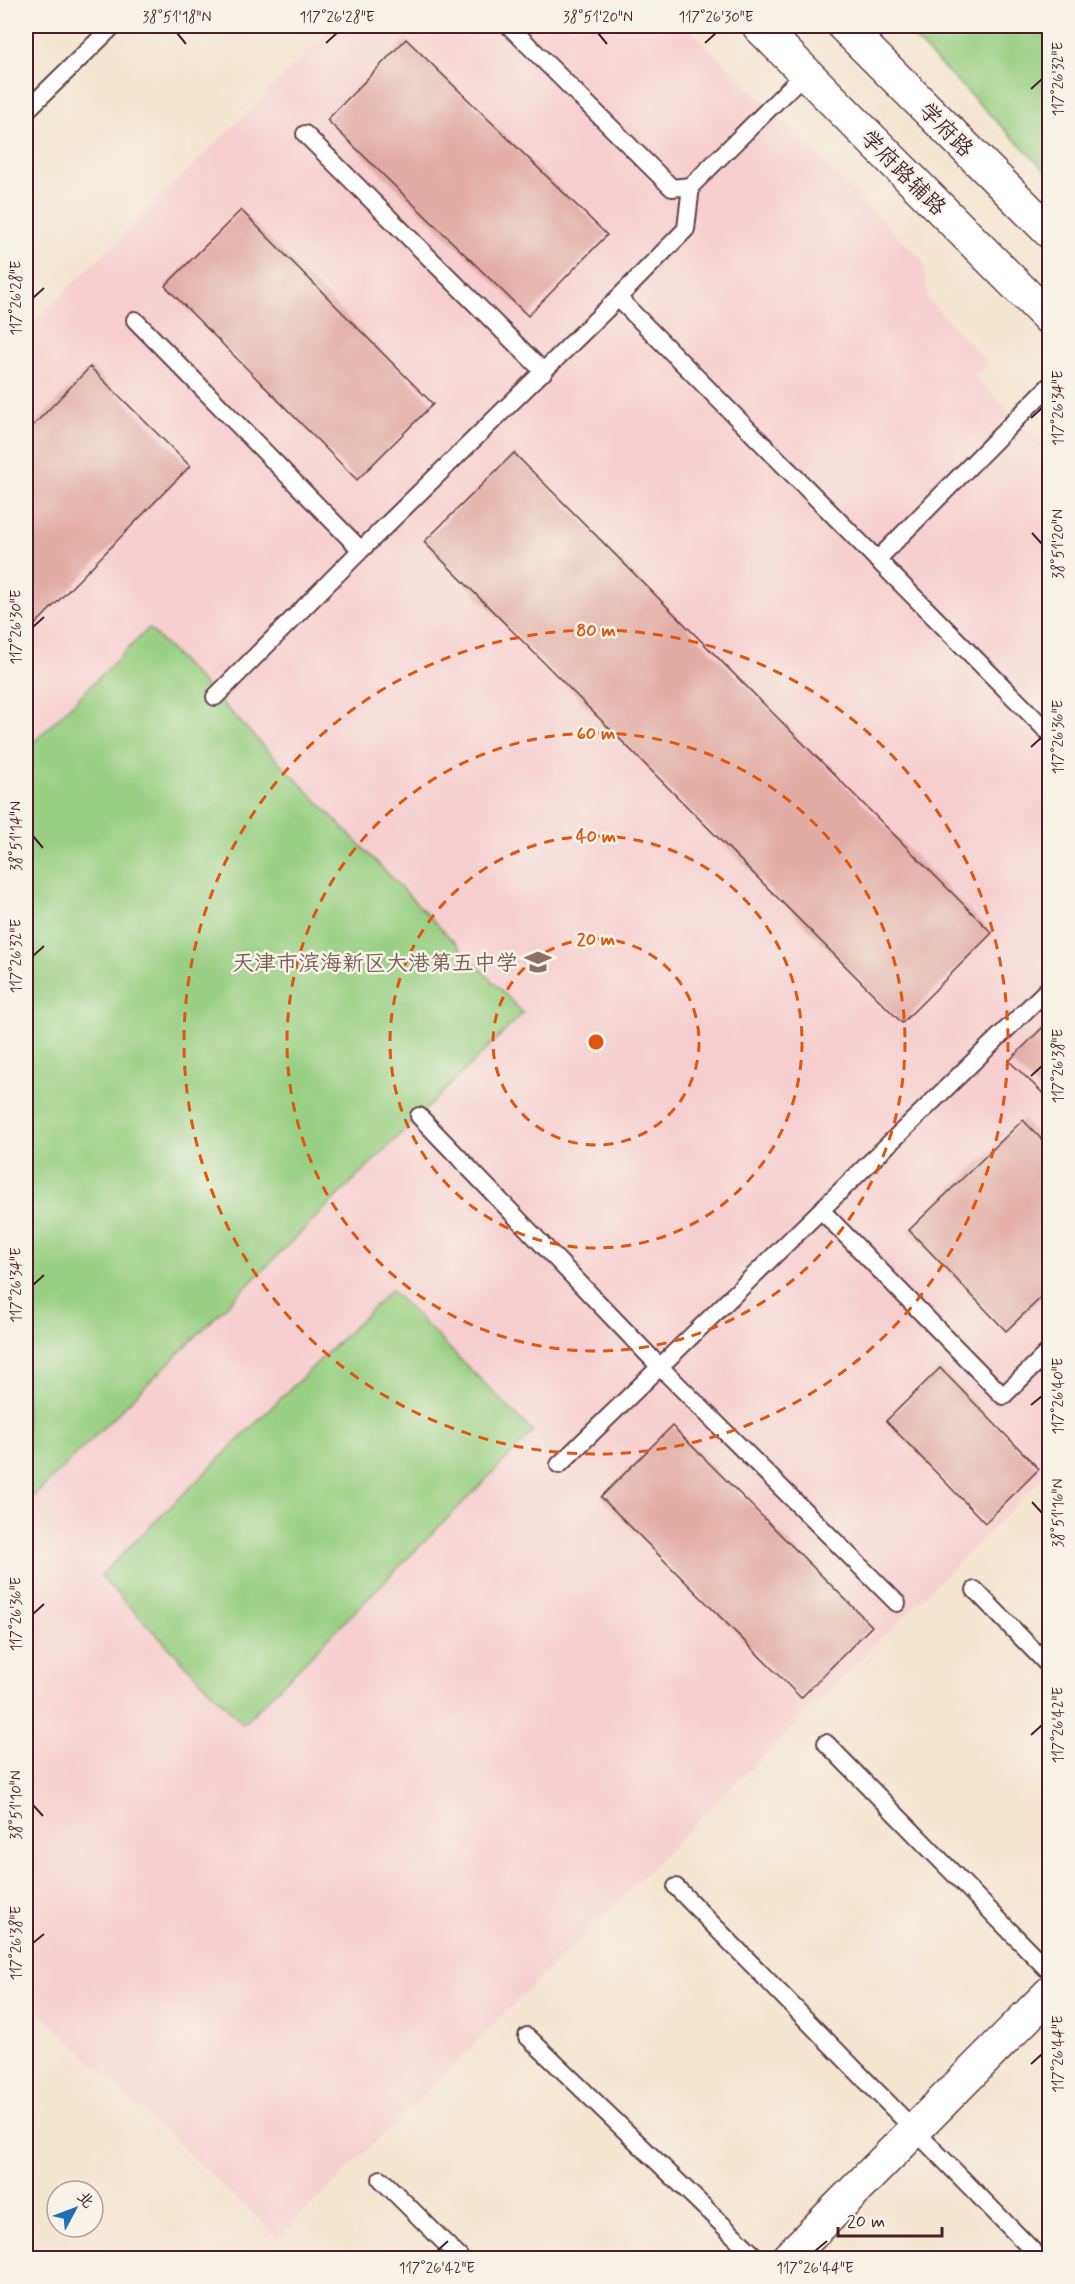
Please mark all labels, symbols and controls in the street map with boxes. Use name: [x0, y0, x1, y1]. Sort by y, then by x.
text: 38°51'18"N: [142, 8, 212, 28]
text: 117°26'28"E: [299, 8, 375, 28]
text: 38°51'20"N: [563, 8, 633, 28]
text: 117°26'30"E: [678, 8, 754, 28]
text: 117°26'32"E: [1049, 42, 1069, 116]
street label: 学府路: [912, 97, 979, 164]
street label: 学府路辅路: [854, 125, 951, 222]
text: 117°26'28"E: [7, 260, 27, 336]
text: 117°26'34"E: [1049, 370, 1069, 446]
text: 38°51'20"N: [1049, 509, 1069, 579]
text: 117°26'30"E: [7, 589, 27, 665]
text: 80 m: [576, 619, 616, 643]
text: 117°26'36"E: [1049, 699, 1069, 774]
text: 60 m: [577, 722, 615, 746]
text: 38°51'14"N: [7, 801, 27, 871]
text: 40 m: [576, 825, 616, 849]
text: 117°26'32"E: [7, 919, 27, 993]
text: 20 m: [577, 928, 615, 952]
school or university icon: 天津市滨海新区大港第五中学: [523, 947, 553, 977]
place label: 天津市滨海新区大港第五中学: [232, 950, 518, 978]
text: 117°26'38"E: [1049, 1028, 1069, 1103]
centre of rings: [586, 1032, 606, 1052]
text: 117°26'34"E: [7, 1247, 27, 1323]
text: 117°26'40"E: [1049, 1357, 1069, 1434]
text: 38°51'16"N: [1049, 1478, 1069, 1548]
text: 117°26'36"E: [7, 1576, 27, 1651]
text: 117°26'42"E: [1049, 1687, 1069, 1763]
text: 38°51'10"N: [7, 1770, 27, 1840]
text: 117°26'38"E: [7, 1905, 27, 1980]
text: 117°26'44"E: [1049, 2015, 1069, 2093]
north arrow: [45, 2179, 105, 2239]
text: 北: [72, 2187, 98, 2213]
scale bar: [838, 2200, 942, 2238]
text: 20 m: [847, 2210, 885, 2234]
text: 117°26'42"E: [399, 2259, 475, 2279]
text: 117°26'44"E: [776, 2259, 854, 2279]

